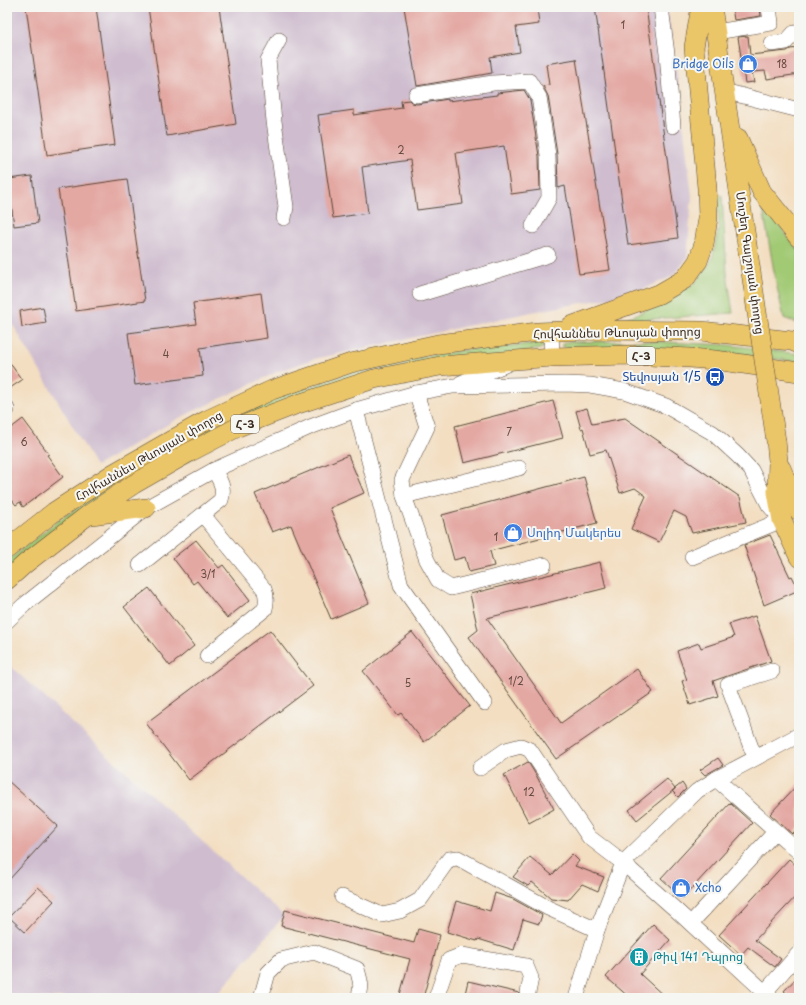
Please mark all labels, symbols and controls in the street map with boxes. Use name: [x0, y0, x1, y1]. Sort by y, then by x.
house number: 1: [621, 17, 625, 32]
shop icon: Bridge Oils: [737, 53, 759, 75]
place label: Bridge Oils: [672, 54, 735, 72]
house number: 18: [777, 56, 787, 71]
house number: 2: [397, 142, 405, 157]
street label: Մուշեղ Գալշոյան փողոց: [732, 190, 770, 335]
street label: Հովհաննես Թևոսյան փողոց: [533, 322, 701, 342]
house number: 4: [163, 346, 170, 361]
road number: Հ-3: [627, 347, 655, 365]
bus stop icon: Տեվոսյան 1/5: [704, 366, 726, 388]
place label: Տեվոսյան 1/5: [622, 367, 701, 385]
street label: Հովհաննես Թևոսյան փողոց: [71, 405, 226, 505]
road number: Հ-3: [231, 415, 259, 433]
house number: 7: [506, 424, 512, 439]
house number: 6: [20, 434, 28, 449]
shop icon: Սոլիդ Մակերես: [502, 522, 524, 544]
place label: Սոլիդ Մակերես: [527, 523, 621, 541]
house number: 1: [494, 529, 498, 544]
house number: 3/1: [200, 566, 216, 581]
house number: 1/2: [508, 673, 524, 688]
house number: 5: [405, 675, 411, 690]
house number: 12: [523, 784, 535, 799]
shop icon: Xcho: [670, 877, 692, 899]
place label: Xcho: [695, 878, 722, 896]
building icon: Թիվ 141 Դպրոց: [628, 946, 650, 968]
place label: Թիվ 141 Դպրոց: [653, 947, 743, 965]

